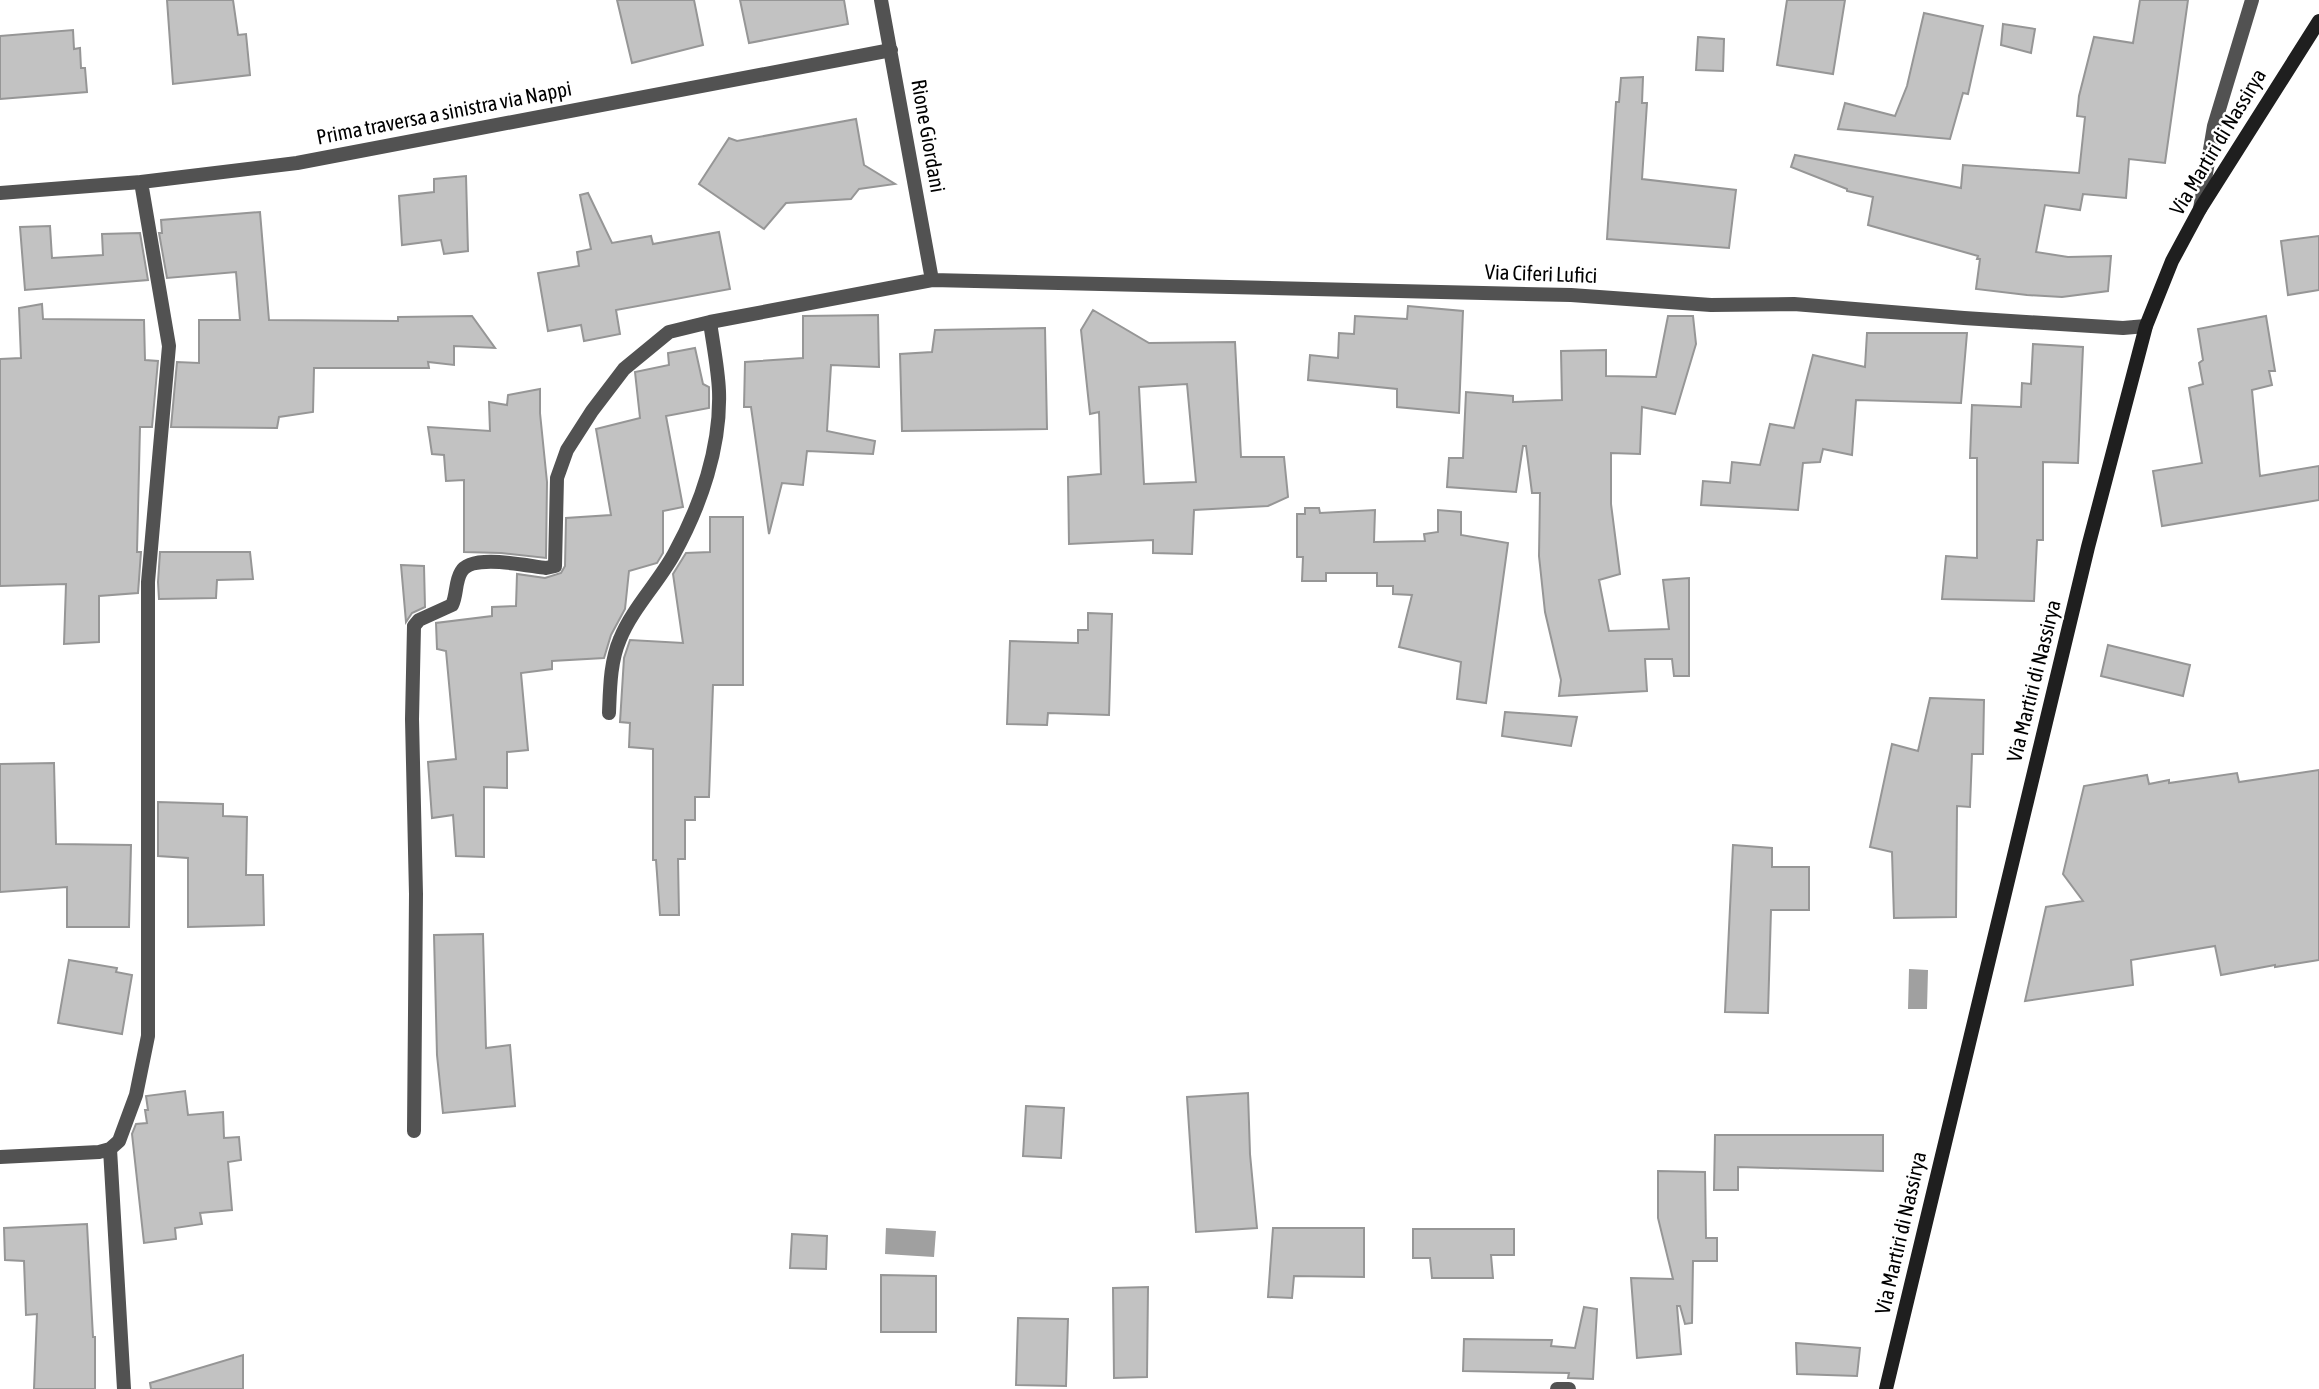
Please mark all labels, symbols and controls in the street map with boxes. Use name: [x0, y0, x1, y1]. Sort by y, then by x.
street label: Via Martiri di Nassirya: [2164, 64, 2270, 219]
street label: Prima traversa a sinistra via Nappi: [314, 75, 574, 149]
street label: Rione Giordani: [907, 77, 951, 194]
street label: Via Ciferi Lufici: [1484, 259, 1598, 287]
street label: Via Martiri di Nassirya: [2001, 597, 2065, 764]
street label: Via Martiri di Nassirya: [1870, 1149, 1930, 1316]

